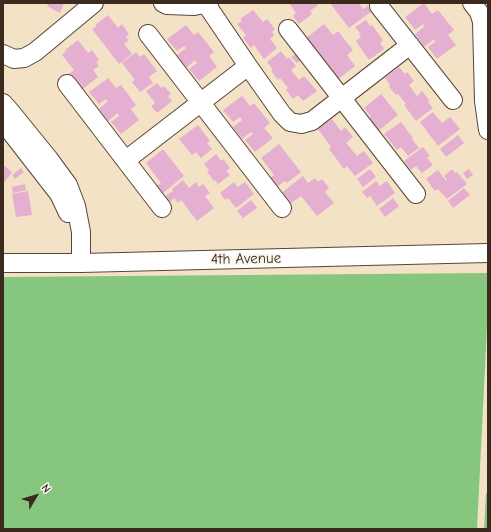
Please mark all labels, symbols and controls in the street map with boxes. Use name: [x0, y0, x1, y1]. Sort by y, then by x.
street label: 4th Avenue: [211, 249, 281, 269]
north arrow: [16, 476, 56, 516]
text: N: [39, 481, 53, 495]

